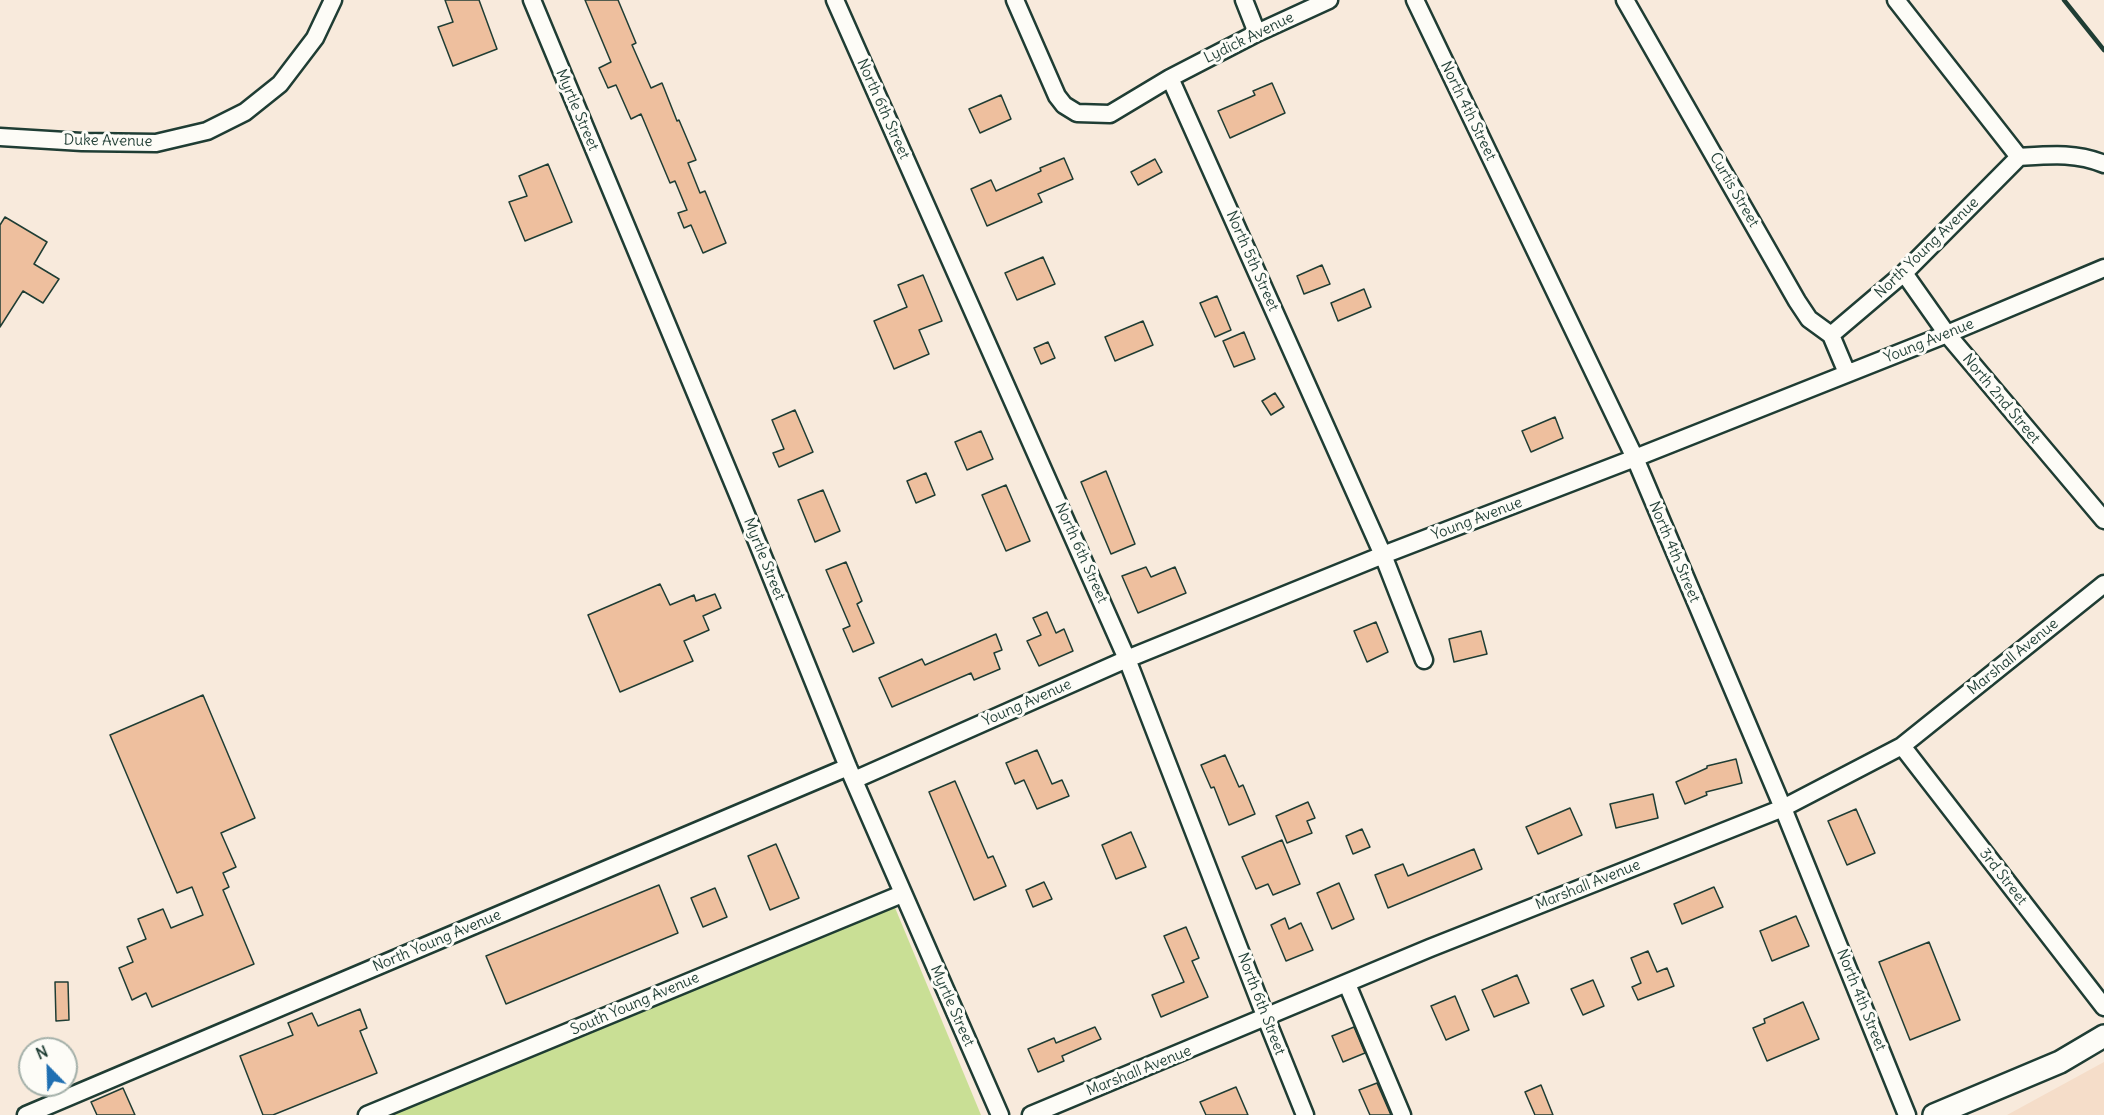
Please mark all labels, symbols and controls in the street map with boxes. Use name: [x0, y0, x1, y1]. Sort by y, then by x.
street label: Lydick Avenue: [1201, 8, 1297, 68]
street label: North 6th Street: [853, 56, 913, 162]
street label: North 4th Street: [1436, 58, 1500, 164]
street label: Myrtle Street: [552, 67, 602, 153]
street label: Duke Avenue: [63, 131, 153, 151]
street label: Curtis Street: [1705, 149, 1763, 231]
street label: North Young Avenue: [1871, 194, 1983, 302]
street label: North 5th Street: [1222, 208, 1282, 314]
street label: Young Avenue: [1881, 315, 1977, 367]
street label: North 2nd Street: [1958, 351, 2044, 447]
street label: Young Avenue: [1429, 494, 1525, 544]
street label: North 4th Street: [1645, 499, 1703, 605]
street label: North 6th Street: [1051, 500, 1111, 606]
street label: Myrtle Street: [739, 515, 789, 603]
street label: Marshall Avenue: [1964, 615, 2062, 699]
street label: Young Avenue: [980, 675, 1074, 731]
street label: 3rd Street: [1975, 845, 2031, 909]
street label: Marshall Avenue: [1533, 856, 1643, 914]
street label: North Young Avenue: [370, 906, 504, 976]
street label: North 4th Street: [1832, 947, 1890, 1053]
street label: North 6th Street: [1233, 950, 1289, 1058]
street label: Myrtle Street: [926, 963, 978, 1049]
street label: South Young Avenue: [568, 969, 702, 1039]
north arrow: [18, 1037, 78, 1097]
text: N: [33, 1041, 51, 1064]
street label: Marshall Avenue: [1084, 1042, 1194, 1100]

